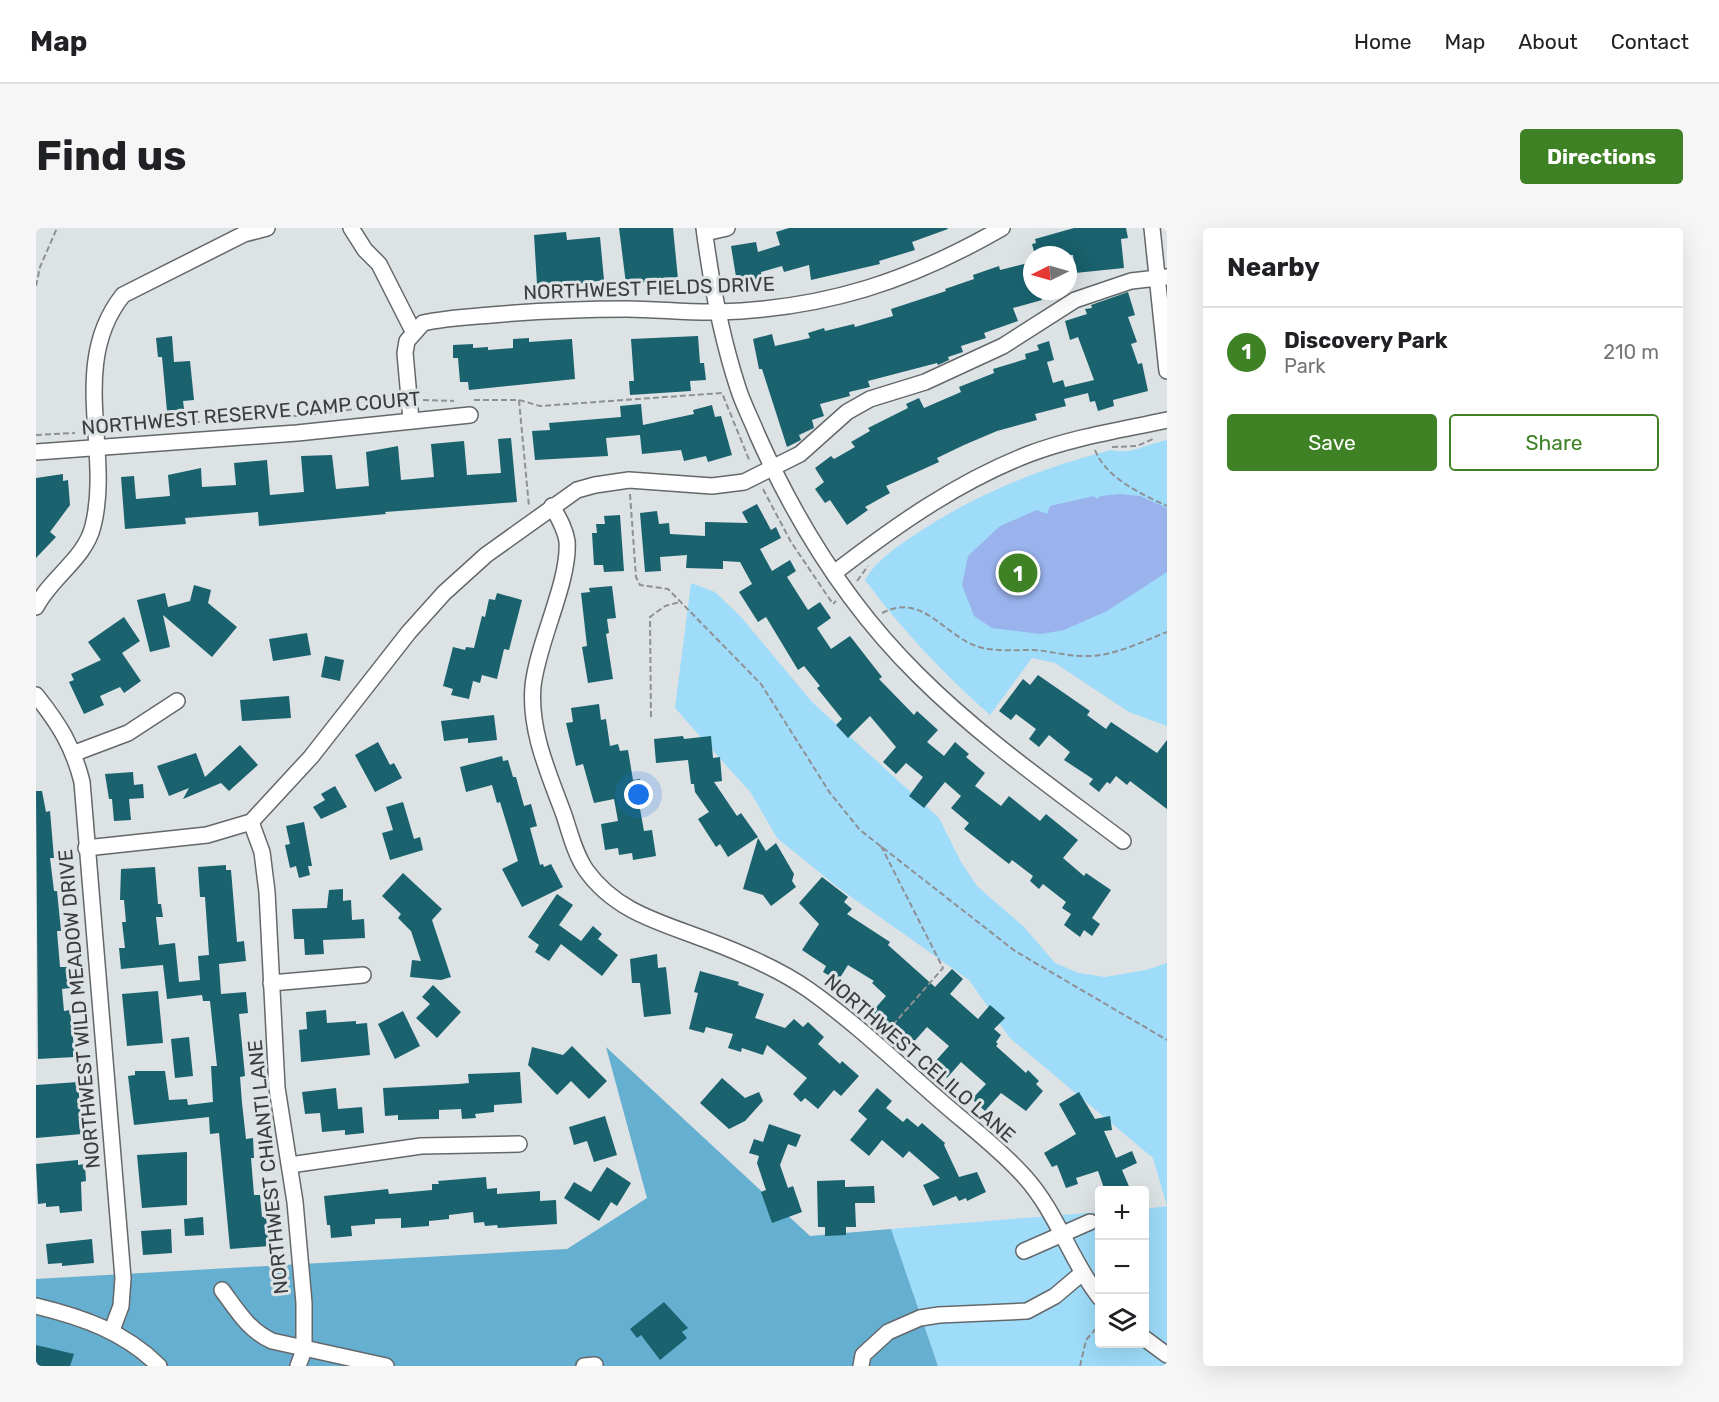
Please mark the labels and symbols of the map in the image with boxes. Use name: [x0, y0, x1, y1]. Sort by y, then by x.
north arrow: [1023, 246, 1077, 300]
street label: NORTHWEST FIELDS DRIVE: [523, 272, 775, 304]
street label: NORTHWEST RESERVE CAMP COURT: [80, 386, 422, 440]
pin: 1: [998, 550, 1038, 596]
your location: [624, 780, 653, 809]
street label: NORTHWEST WILD MEADOW DRIVE: [53, 848, 105, 1170]
street label: NORTHWEST CELILO LANE: [820, 969, 1020, 1147]
street label: NORTHWEST CHIANTI LANE: [243, 1039, 293, 1295]

